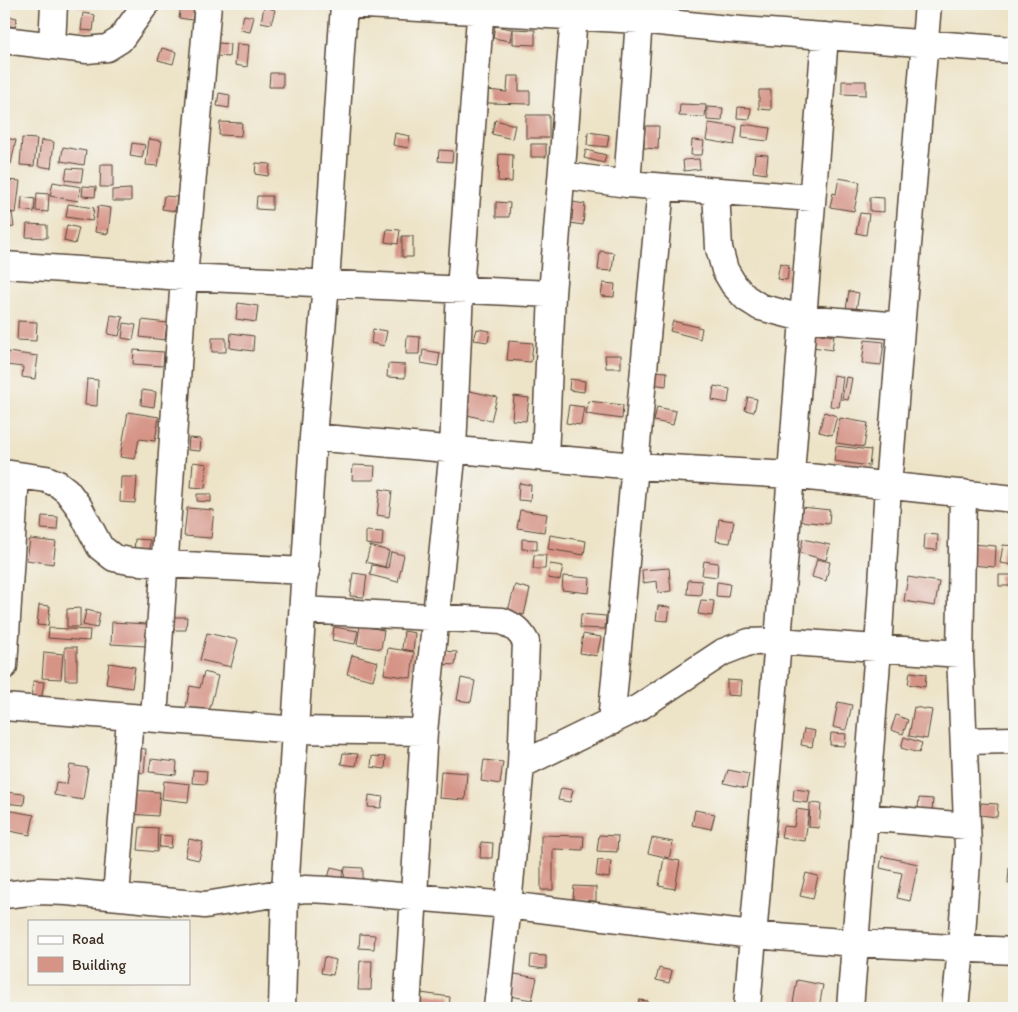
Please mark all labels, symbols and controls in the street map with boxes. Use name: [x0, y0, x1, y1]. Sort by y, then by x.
legend: [28, 920, 190, 984]
text: Road: [72, 930, 105, 948]
text: Building: [72, 956, 126, 974]

